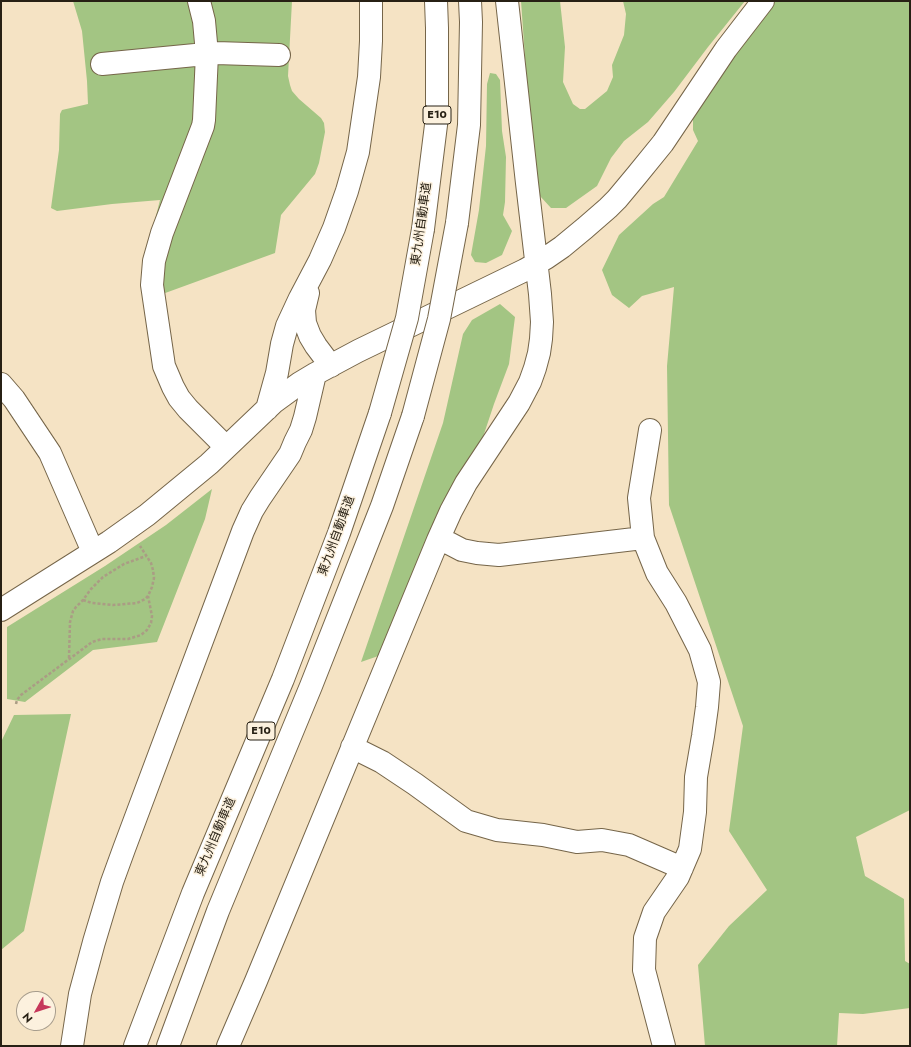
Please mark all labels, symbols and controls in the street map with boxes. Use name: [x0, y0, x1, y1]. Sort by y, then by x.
road number: E10: [423, 106, 451, 124]
street label: 東九州自動車道: [409, 181, 435, 267]
street label: 東九州自動車道: [316, 494, 358, 578]
road number: E10: [247, 722, 275, 740]
street label: 東九州自動車道: [193, 796, 239, 878]
north arrow: [16, 991, 56, 1031]
text: N: [18, 1010, 36, 1026]

